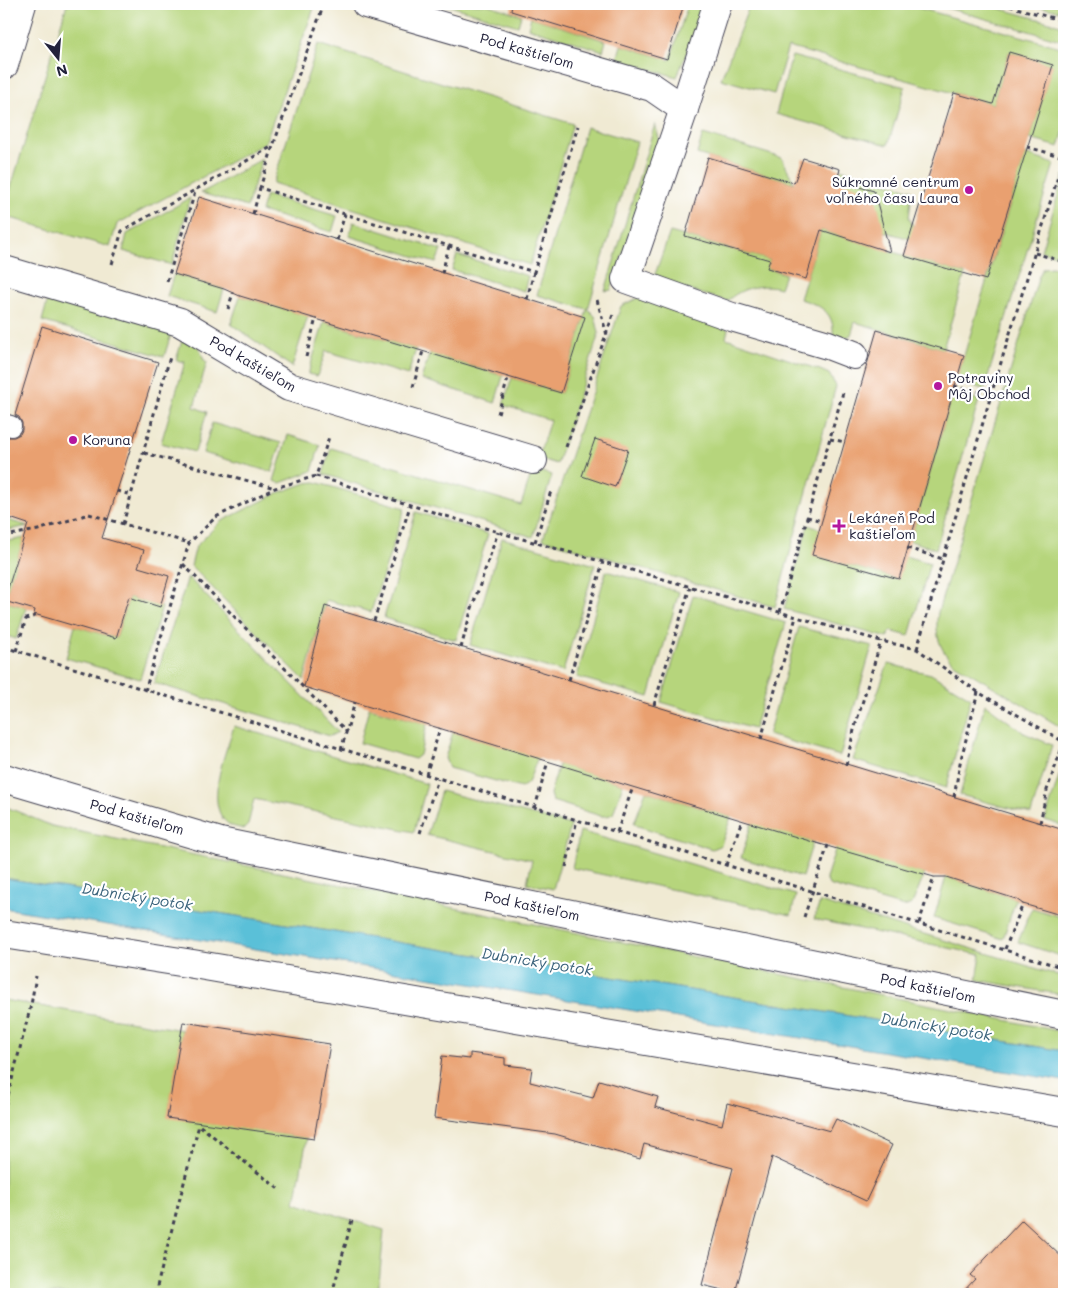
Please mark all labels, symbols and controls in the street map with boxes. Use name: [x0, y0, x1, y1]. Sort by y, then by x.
street label: Pod kaštieľom: [478, 28, 576, 73]
north arrow: [32, 32, 82, 82]
text: N: [54, 60, 70, 82]
place label: Súkromné centrum voľného času Laura: [826, 172, 959, 207]
marker: Súkromné centrum voľného času Laura: [963, 184, 975, 196]
street label: Pod kaštieľom: [207, 331, 300, 396]
place label: Potraviny Môj Obchod: [948, 368, 1030, 403]
marker: Potraviny Môj Obchod: [932, 380, 944, 392]
place label: Koruna: [83, 430, 131, 449]
marker: Koruna: [67, 434, 79, 446]
place label: Lekáreň Pod kaštieľom: [849, 508, 935, 543]
marker: Lekáreň Pod kaštieľom: [833, 520, 845, 532]
street label: Pod kaštieľom: [88, 794, 186, 839]
water label: Dubnický potok: [80, 877, 195, 915]
street label: Pod kaštieľom: [483, 886, 581, 925]
water label: Dubnický potok: [480, 942, 595, 980]
street label: Pod kaštieľom: [879, 968, 977, 1007]
water label: Dubnický potok: [879, 1007, 994, 1045]

